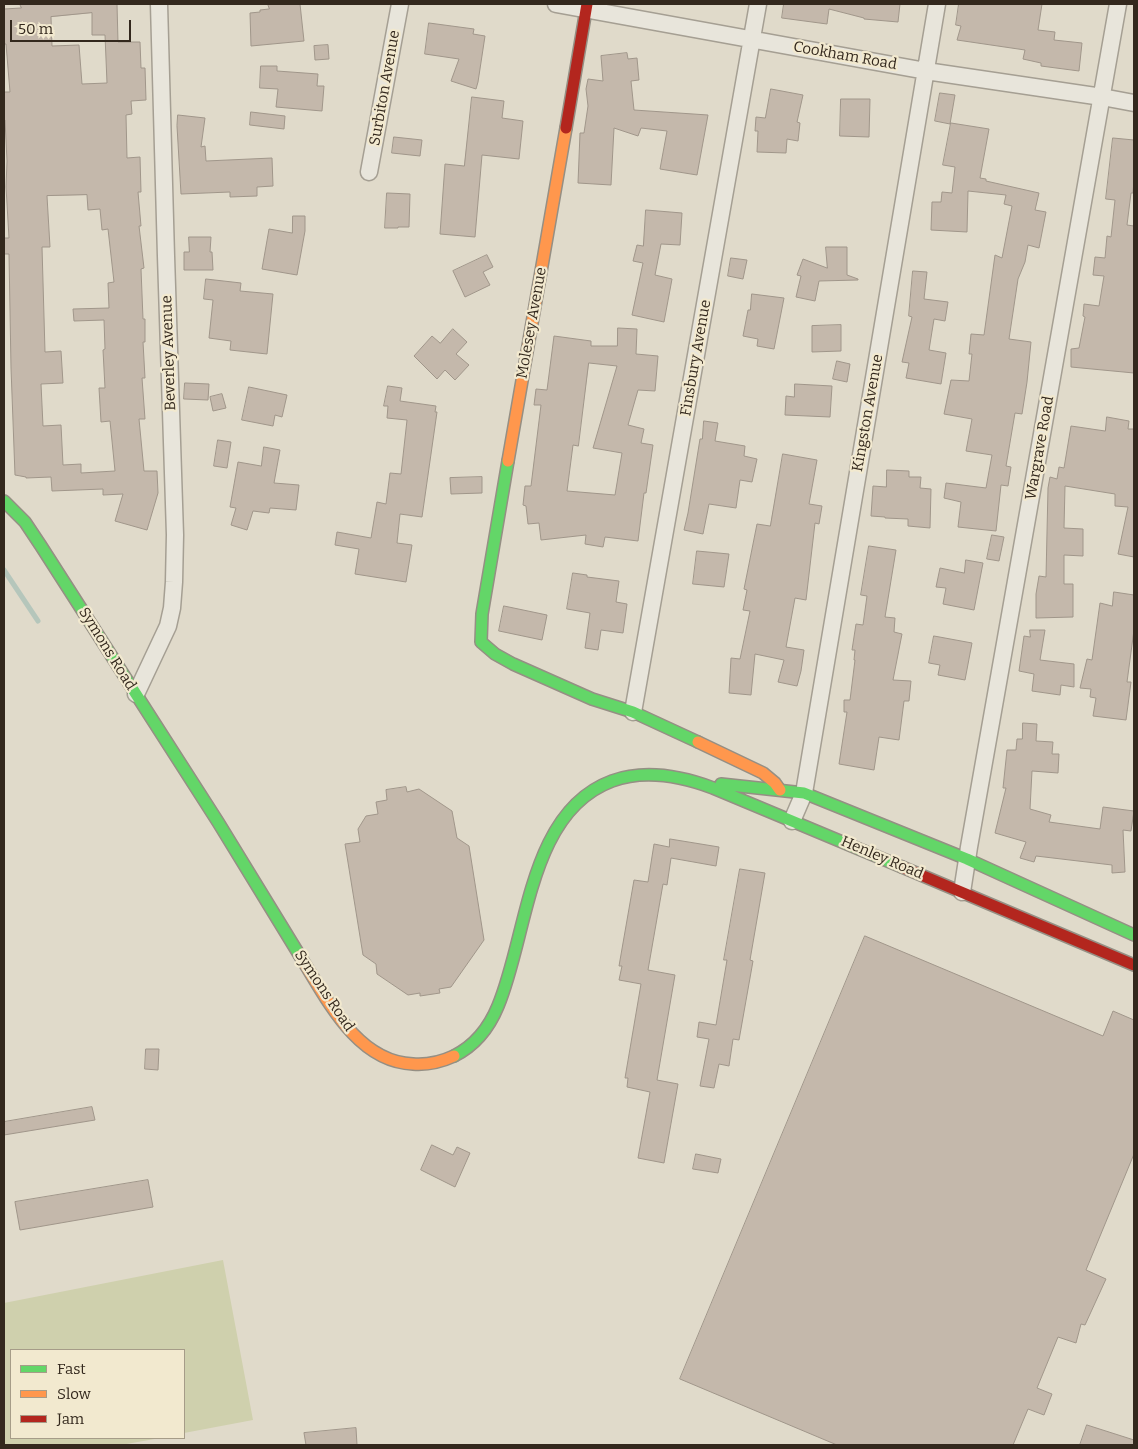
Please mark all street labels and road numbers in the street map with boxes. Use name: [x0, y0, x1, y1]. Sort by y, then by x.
street label: Surbiton Avenue: [366, 29, 404, 147]
street label: Cookham Road: [792, 38, 898, 74]
street label: Molesey Avenue: [513, 266, 551, 380]
street label: Beverley Avenue: [158, 295, 180, 411]
street label: Finsbury Avenue: [677, 298, 715, 418]
street label: Kingston Avenue: [849, 353, 887, 473]
street label: Wargrave Road: [1022, 395, 1058, 501]
street label: Symons Road: [74, 604, 140, 694]
street label: Henley Road: [838, 833, 926, 883]
street label: Symons Road: [290, 947, 358, 1035]

